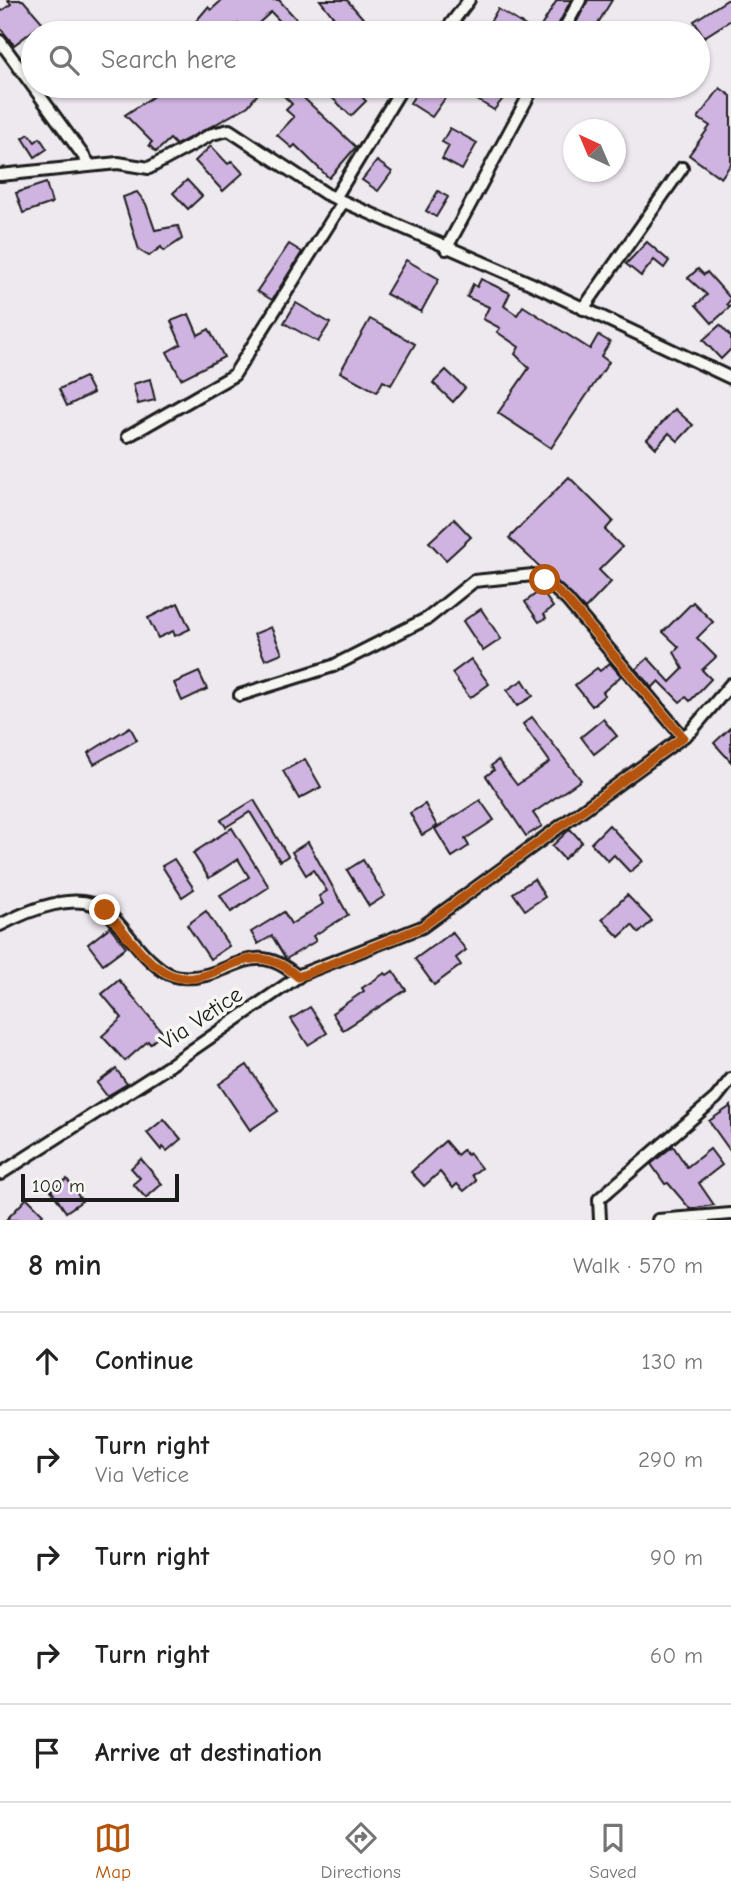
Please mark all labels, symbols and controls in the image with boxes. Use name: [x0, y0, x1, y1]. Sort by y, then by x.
search box: [21, 21, 710, 98]
icon: search: [45, 41, 83, 79]
text: Search here: [101, 45, 236, 75]
north arrow: [563, 119, 626, 182]
route start: [529, 564, 560, 595]
route end: [89, 894, 120, 925]
street label: Via Vetice: [154, 981, 248, 1055]
scale bar: [21, 1171, 178, 1203]
text: 100 m: [32, 1175, 85, 1197]
text: 8 min: [28, 1248, 102, 1283]
text: Walk · 570 m: [573, 1252, 703, 1279]
icon: ahead: [28, 1342, 66, 1380]
text: Continue: [95, 1346, 193, 1376]
text: 130 m: [642, 1348, 703, 1375]
text: Turn right: [95, 1431, 209, 1461]
icon: right: [28, 1440, 66, 1478]
text: 290 m: [638, 1446, 703, 1473]
text: Via Vetice: [95, 1461, 189, 1488]
icon: right: [28, 1538, 66, 1576]
text: Turn right: [95, 1542, 209, 1572]
text: 90 m: [650, 1544, 703, 1571]
icon: right: [28, 1636, 66, 1674]
text: Turn right: [95, 1640, 209, 1670]
text: 60 m: [650, 1642, 703, 1669]
icon: arrive: [28, 1734, 66, 1772]
text: Arrive at destination: [95, 1738, 322, 1768]
tab: Map: [94, 1819, 132, 1883]
tab: Directions: [321, 1819, 401, 1883]
tab: Saved: [589, 1819, 637, 1883]

